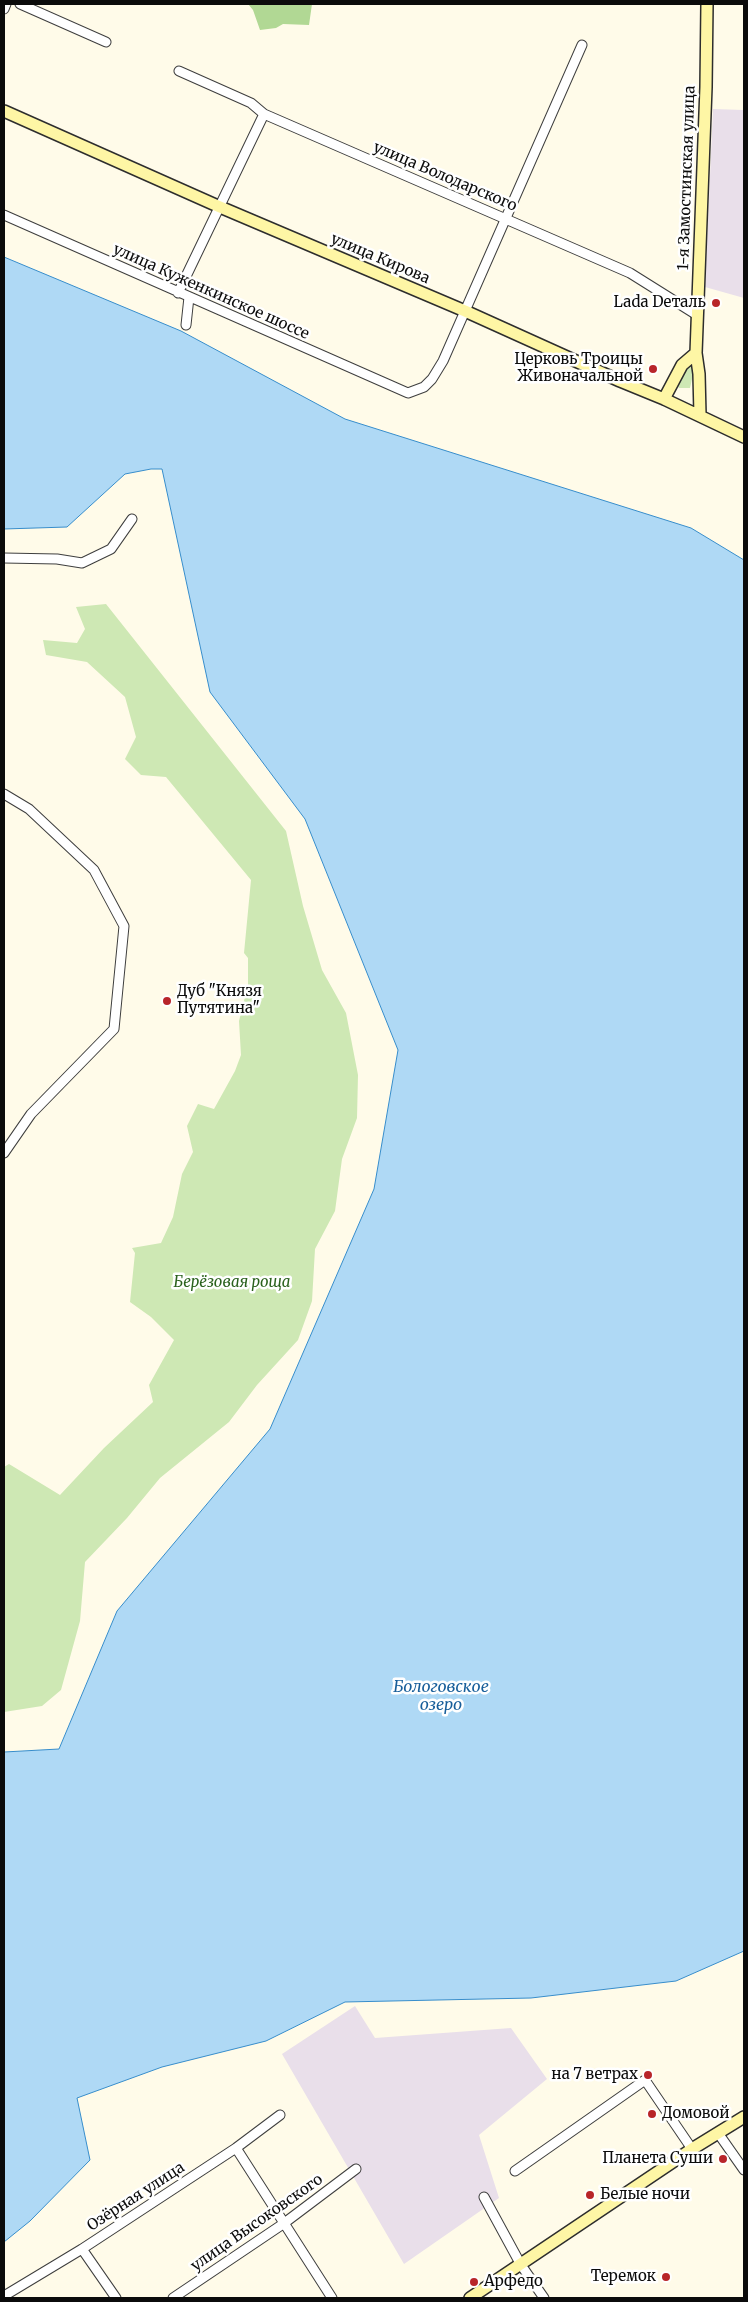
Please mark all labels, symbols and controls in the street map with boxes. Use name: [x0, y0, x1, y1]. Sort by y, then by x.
street label: 1-я Замостинская улица: [675, 85, 699, 271]
street label: улица Володарского: [370, 139, 520, 215]
street label: улица Кирова: [328, 230, 432, 288]
street label: улица Куженкинское шоссе: [110, 241, 312, 343]
place label: Lada Dеталь: [614, 294, 706, 312]
marker: Lada Dеталь: [710, 297, 722, 309]
place label: Церковь Троицы Живоначальной: [514, 351, 643, 386]
marker: Церковь Троицы Живоначальной: [647, 363, 659, 375]
place label: Дуб "Князя Путятина": [177, 983, 262, 1018]
marker: Дуб "Князя Путятина": [161, 995, 173, 1007]
park label: Берёзовая роща: [174, 1274, 290, 1292]
water label: Бологовское озеро: [393, 1677, 489, 1715]
place label: на 7 ветрах: [551, 2066, 638, 2084]
marker: на 7 ветрах: [642, 2069, 654, 2081]
place label: Домовой: [662, 2105, 730, 2123]
marker: Домовой: [646, 2108, 658, 2120]
place label: Планета Суши: [602, 2150, 713, 2168]
marker: Планета Суши: [717, 2153, 729, 2165]
street label: Озёрная улица: [84, 2159, 188, 2235]
street label: улица Высоковского: [188, 2171, 326, 2275]
place label: Белые ночи: [600, 2186, 690, 2204]
marker: Белые ночи: [584, 2189, 596, 2201]
place label: Теремок: [591, 2268, 656, 2286]
marker: Теремок: [660, 2271, 672, 2283]
place label: Арфедо: [484, 2273, 543, 2291]
marker: Арфедо: [468, 2276, 480, 2288]

